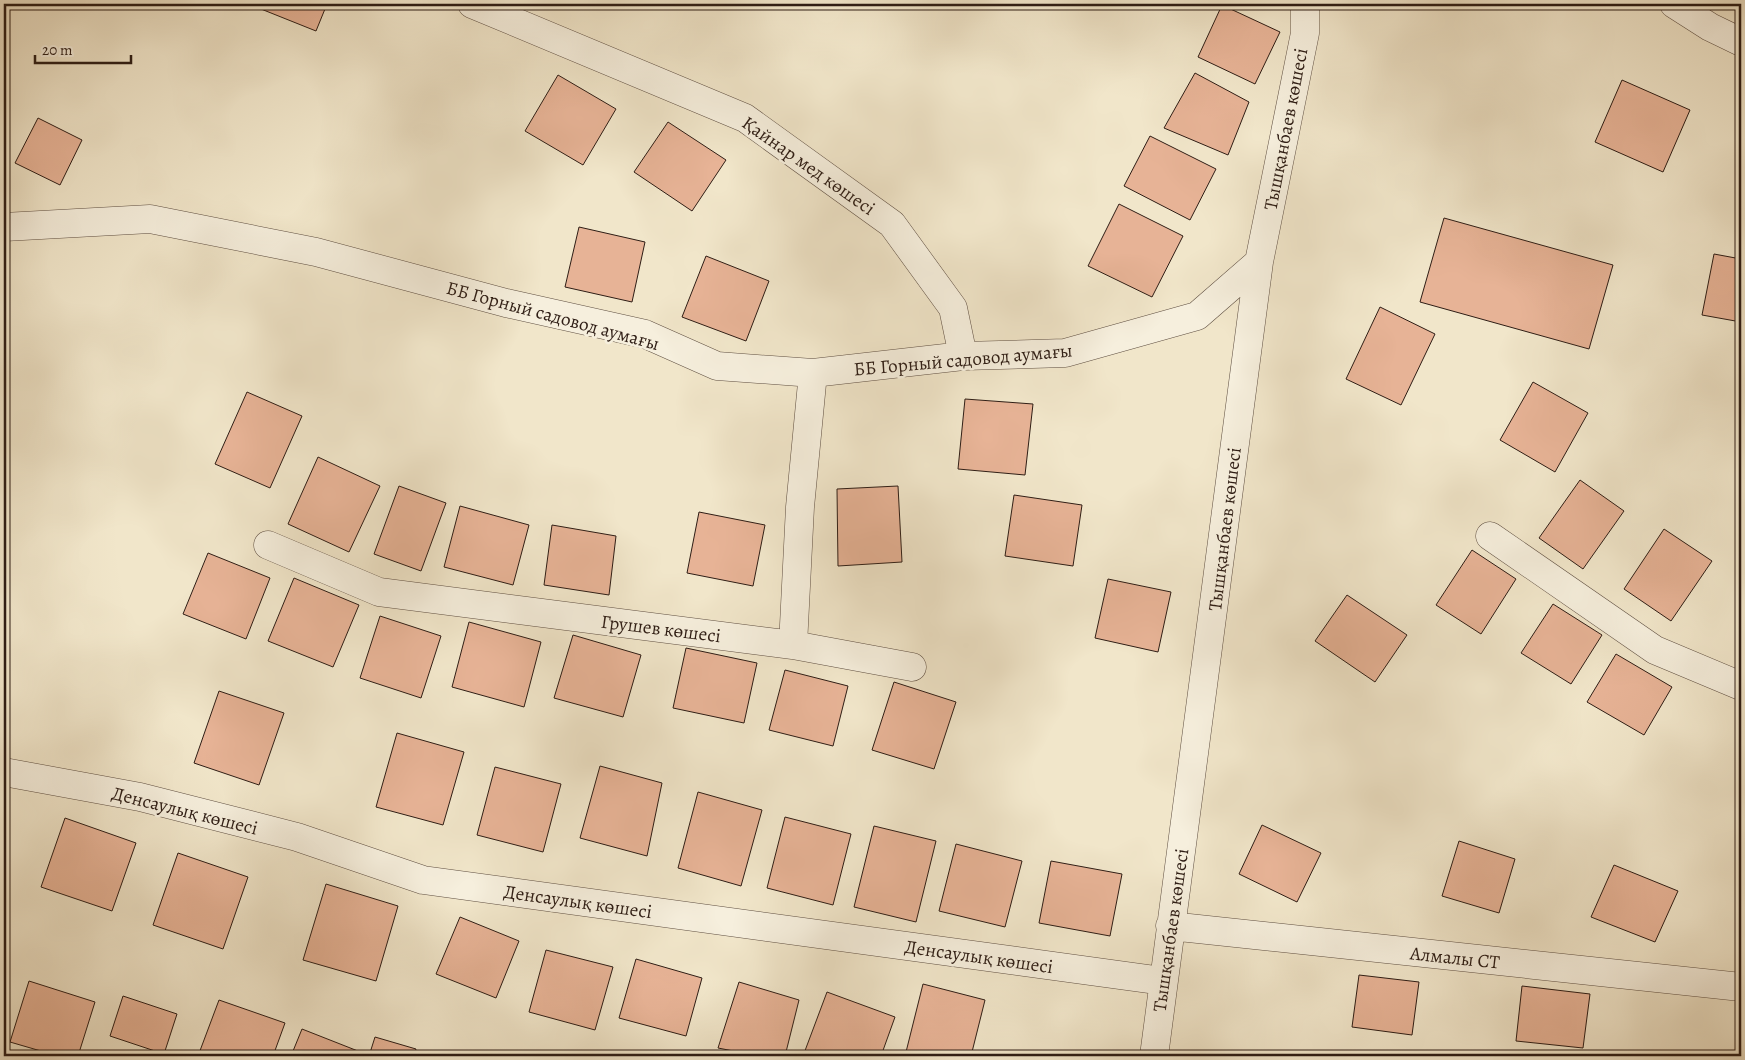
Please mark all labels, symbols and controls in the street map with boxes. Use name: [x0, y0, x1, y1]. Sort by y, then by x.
scale bar: [35, 32, 131, 64]
text: 20 m: [42, 40, 73, 60]
street label: Тышқанбаев көшесі: [1258, 46, 1314, 212]
street label: Қайнар мед көшесі: [737, 110, 880, 222]
street label: ББ Горный садовод аумағы: [443, 275, 662, 357]
street label: ББ Горный садовод аумағы: [853, 337, 1074, 383]
street label: Тышқанбаев көшесі: [1202, 446, 1248, 612]
street label: Грушев көшесі: [599, 609, 722, 649]
street label: Денсаулық көшесі: [109, 780, 261, 842]
street label: Тышқанбаев көшесі: [1147, 847, 1195, 1013]
street label: Денсаулық көшесі: [502, 879, 654, 925]
street label: Денсаулық көшесі: [903, 934, 1055, 980]
street label: Алмалы СТ: [1408, 940, 1502, 976]

